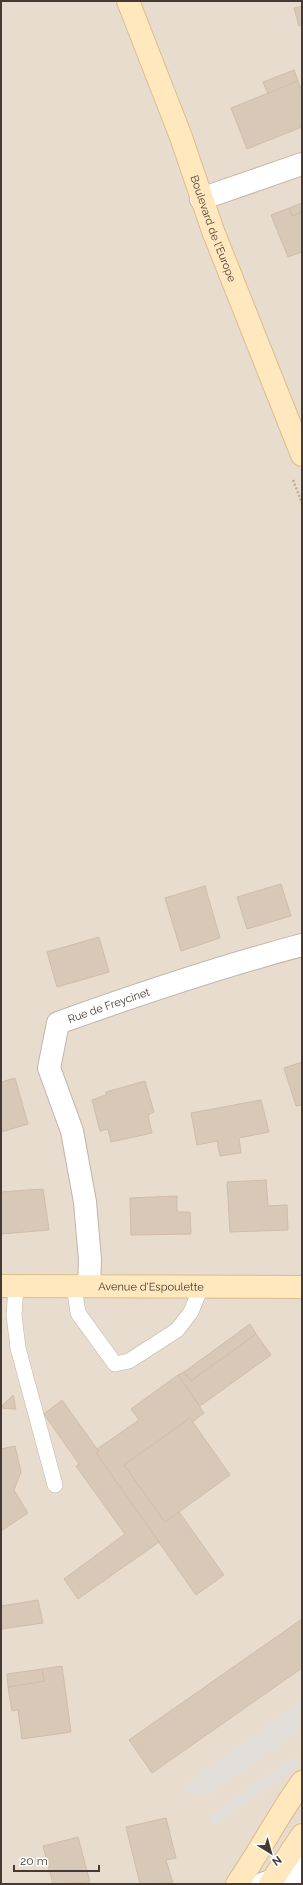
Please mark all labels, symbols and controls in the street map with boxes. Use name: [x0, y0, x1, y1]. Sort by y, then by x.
street label: Boulevard de l'Europe: [188, 174, 239, 284]
street label: Rue de Freycinet: [66, 985, 152, 1026]
street label: Avenue d'Espoulette: [98, 1280, 204, 1294]
north arrow: [251, 1833, 291, 1873]
scale bar: [14, 1847, 99, 1873]
text: N: [269, 1853, 284, 1868]
text: 20 m: [20, 1854, 48, 1868]

